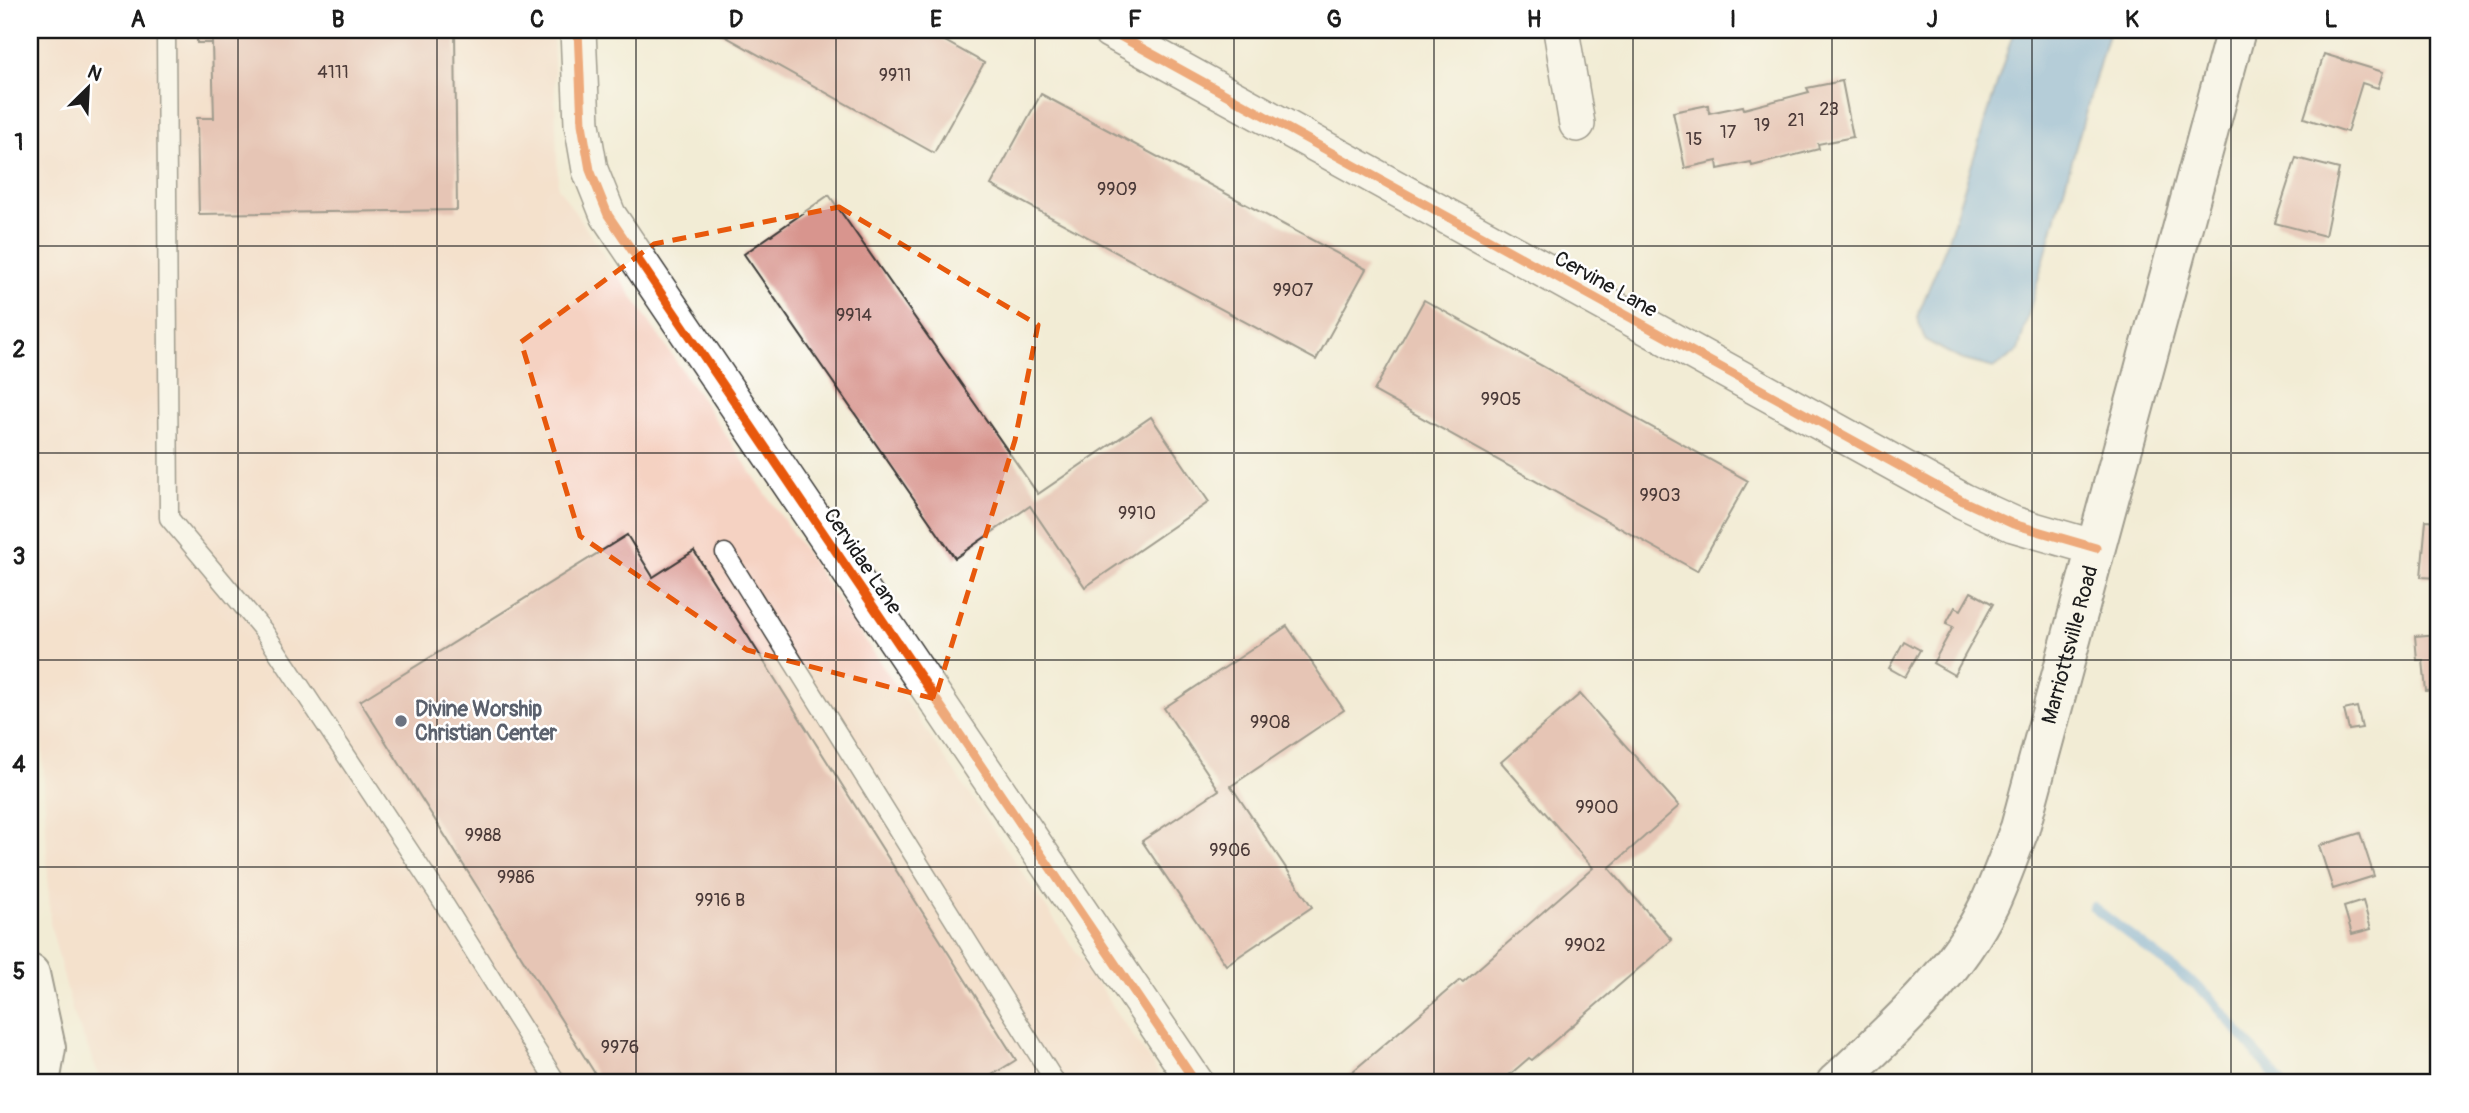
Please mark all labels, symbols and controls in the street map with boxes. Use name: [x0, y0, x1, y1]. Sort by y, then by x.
text: A: [131, 5, 146, 34]
text: B: [331, 5, 345, 34]
text: C: [530, 5, 544, 34]
text: D: [729, 5, 743, 34]
text: E: [930, 5, 942, 34]
text: F: [1128, 5, 1142, 34]
text: G: [1326, 5, 1342, 34]
text: H: [1527, 5, 1541, 34]
text: I: [1730, 5, 1736, 34]
text: J: [1926, 5, 1938, 34]
text: K: [2125, 5, 2139, 34]
text: L: [2325, 5, 2338, 34]
north arrow: [52, 52, 122, 122]
text: N: [84, 60, 105, 87]
house number: 4111: [317, 61, 349, 84]
house number: 9911: [879, 64, 911, 87]
house number: 23: [1819, 98, 1839, 121]
house number: 21: [1787, 109, 1805, 132]
house number: 19: [1754, 114, 1770, 137]
house number: 17: [1720, 121, 1737, 144]
text: 1: [15, 128, 24, 157]
house number: 15: [1686, 128, 1702, 151]
house number: 9909: [1097, 178, 1137, 201]
street label: Cervine Lane: [1549, 245, 1663, 324]
house number: 9907: [1273, 279, 1314, 302]
house number: 9914: [836, 304, 873, 327]
text: 2: [13, 335, 26, 364]
house number: 9905: [1481, 388, 1521, 411]
house number: 9903: [1640, 484, 1680, 507]
house number: 9910: [1118, 502, 1156, 525]
street label: Cervidae Lane: [817, 503, 908, 620]
text: 3: [13, 542, 25, 571]
street label: Marriottsville Road: [2036, 563, 2104, 727]
place label: Divine Worship Christian Center: [415, 696, 558, 747]
house number: 9908: [1250, 711, 1290, 734]
marker: Divine Worship Christian Center: [393, 713, 409, 729]
text: 4: [12, 750, 26, 779]
house number: 9900: [1575, 796, 1619, 819]
house number: 9988: [465, 824, 501, 847]
house number: 9906: [1209, 839, 1251, 862]
house number: 9986: [497, 866, 535, 889]
house number: 9916 B: [695, 889, 745, 912]
house number: 9902: [1565, 934, 1605, 957]
text: 5: [13, 957, 25, 986]
house number: 9976: [601, 1036, 639, 1059]

